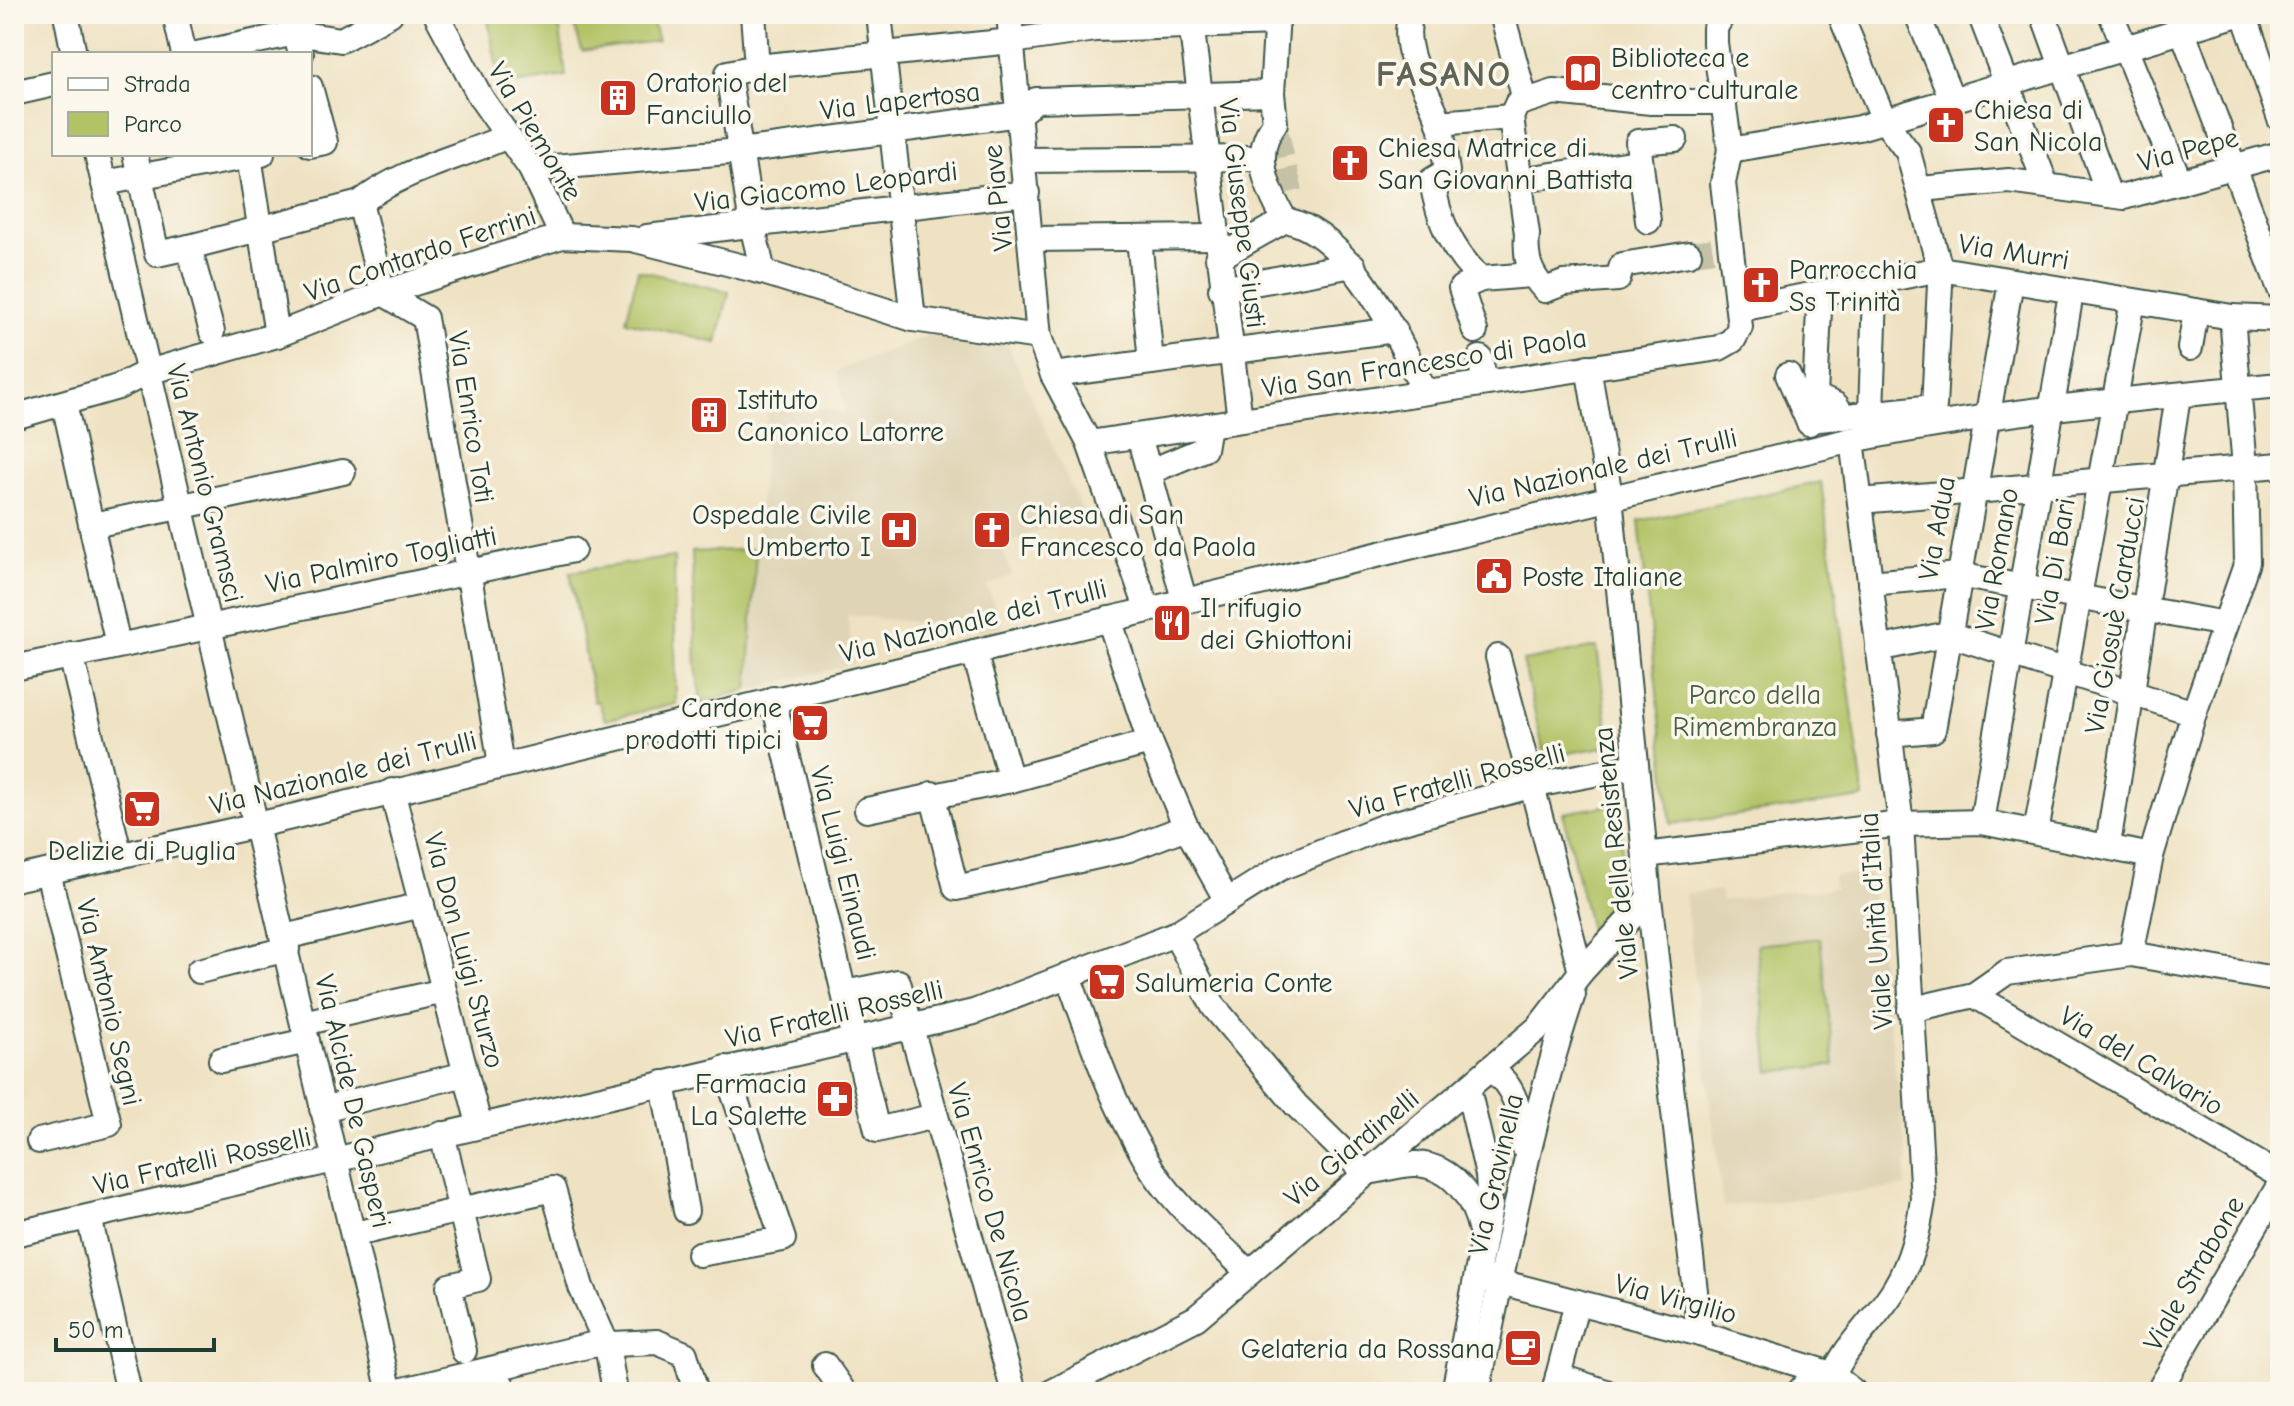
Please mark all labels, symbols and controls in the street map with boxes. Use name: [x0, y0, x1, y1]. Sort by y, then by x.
place label: Biblioteca e centro culturale: [1611, 42, 1798, 106]
legend: [52, 52, 312, 156]
library icon: Biblioteca e centro culturale: [1562, 52, 1604, 94]
district label: FASANO: [1376, 54, 1512, 95]
street label: Via Piemonte: [481, 56, 589, 207]
place label: Oratorio del Fanciullo: [646, 67, 788, 131]
text: Strada: [124, 70, 191, 98]
street label: Via Lapertosa: [818, 75, 982, 127]
building icon: Oratorio del Fanciullo: [597, 77, 639, 119]
place label: Chiesa di San Nicola: [1974, 94, 2102, 158]
street label: Via Giuseppe Giusti: [1212, 96, 1272, 330]
church icon: Chiesa di San Nicola: [1925, 104, 1967, 146]
text: Parco: [124, 110, 182, 138]
street label: Via Pepe: [2135, 121, 2242, 179]
place label: Chiesa Matrice di San Giovanni Battista: [1378, 132, 1633, 196]
church icon: Chiesa Matrice di San Giovanni Battista: [1329, 142, 1371, 184]
street label: Via Piave: [976, 143, 1019, 253]
street label: Via Giacomo Leopardi: [693, 155, 959, 219]
street label: Via Contardo Ferrini: [300, 199, 540, 309]
street label: Via Murri: [1956, 227, 2071, 277]
place label: Parrocchia Ss Trinità: [1789, 254, 1917, 318]
church icon: Parrocchia Ss Trinità: [1740, 264, 1782, 306]
street label: Via San Francesco di Paola: [1260, 322, 1589, 404]
street label: Via Enrico Toti: [442, 329, 500, 505]
street label: Via Antonio Gramsci: [160, 361, 250, 606]
place label: Istituto Canonico Latorre: [737, 384, 944, 448]
building icon: Istituto Canonico Latorre: [688, 394, 730, 436]
street label: Via Nazionale dei Trulli: [1466, 422, 1740, 514]
street label: Via Adua: [1912, 474, 1962, 583]
street label: Via Romano: [1969, 485, 2025, 633]
street label: Via Giosuè Carducci: [2078, 494, 2152, 736]
street label: Via Di Bari: [2028, 495, 2082, 627]
place label: Ospedale Civile Umberto I: [692, 499, 871, 563]
place label: Chiesa di San Francesco da Paola: [1020, 499, 1256, 563]
hospital icon: Ospedale Civile Umberto I: [878, 509, 920, 551]
church icon: Chiesa di San Francesco da Paola: [971, 509, 1013, 551]
street label: Via Palmiro Togliatti: [263, 520, 500, 600]
public building icon: Poste Italiane: [1473, 555, 1515, 597]
place label: Poste Italiane: [1522, 561, 1682, 593]
street label: Via Nazionale dei Trulli: [836, 572, 1110, 670]
place label: Il rifugio dei Ghiottoni: [1200, 592, 1352, 656]
restaurant icon: Il rifugio dei Ghiottoni: [1151, 602, 1193, 644]
park label: Parco della Rimembranza: [1673, 679, 1837, 743]
place label: Cardone prodotti tipici: [625, 692, 782, 756]
supermarket icon: Cardone prodotti tipici: [789, 702, 831, 744]
street label: Via Nazionale dei Trulli: [206, 724, 480, 822]
street label: Viale della Resistenza: [1587, 725, 1645, 980]
street label: Via Fratelli Rosselli: [1346, 737, 1569, 825]
street label: Via Luigi Einaudi: [803, 763, 883, 964]
supermarket icon: Delizie di Puglia: [121, 788, 163, 830]
street label: Viale Unità d'Italia: [1852, 811, 1900, 1030]
street label: Via Don Luigi Sturzo: [417, 829, 511, 1072]
place label: Delizie di Puglia: [48, 835, 236, 867]
street label: Via Antonio Segni: [70, 896, 148, 1109]
supermarket icon: Salumeria Conte: [1086, 961, 1128, 1003]
place label: Salumeria Conte: [1135, 967, 1333, 999]
street label: Via Alcide De Gasperi: [308, 971, 398, 1231]
street label: Via Fratelli Rosselli: [722, 973, 946, 1055]
street label: Via del Calvario: [2054, 999, 2229, 1122]
place label: Farmacia La Salette: [690, 1068, 807, 1132]
pharmacy icon: Farmacia La Salette: [814, 1078, 856, 1120]
street label: Via Enrico De Nicola: [941, 1079, 1040, 1326]
street label: Via Giardinelli: [1278, 1082, 1425, 1213]
street label: Via Gravinella: [1462, 1090, 1530, 1258]
street label: Via Fratelli Rosselli: [90, 1120, 314, 1202]
street label: Viale Strabone: [2137, 1191, 2251, 1356]
street label: Via Virgilio: [1611, 1267, 1740, 1331]
scale bar: [56, 1302, 214, 1352]
text: 50 m: [68, 1316, 124, 1344]
cafe icon: Gelateria da Rossana: [1502, 1327, 1544, 1369]
place label: Gelateria da Rossana: [1241, 1333, 1495, 1365]

